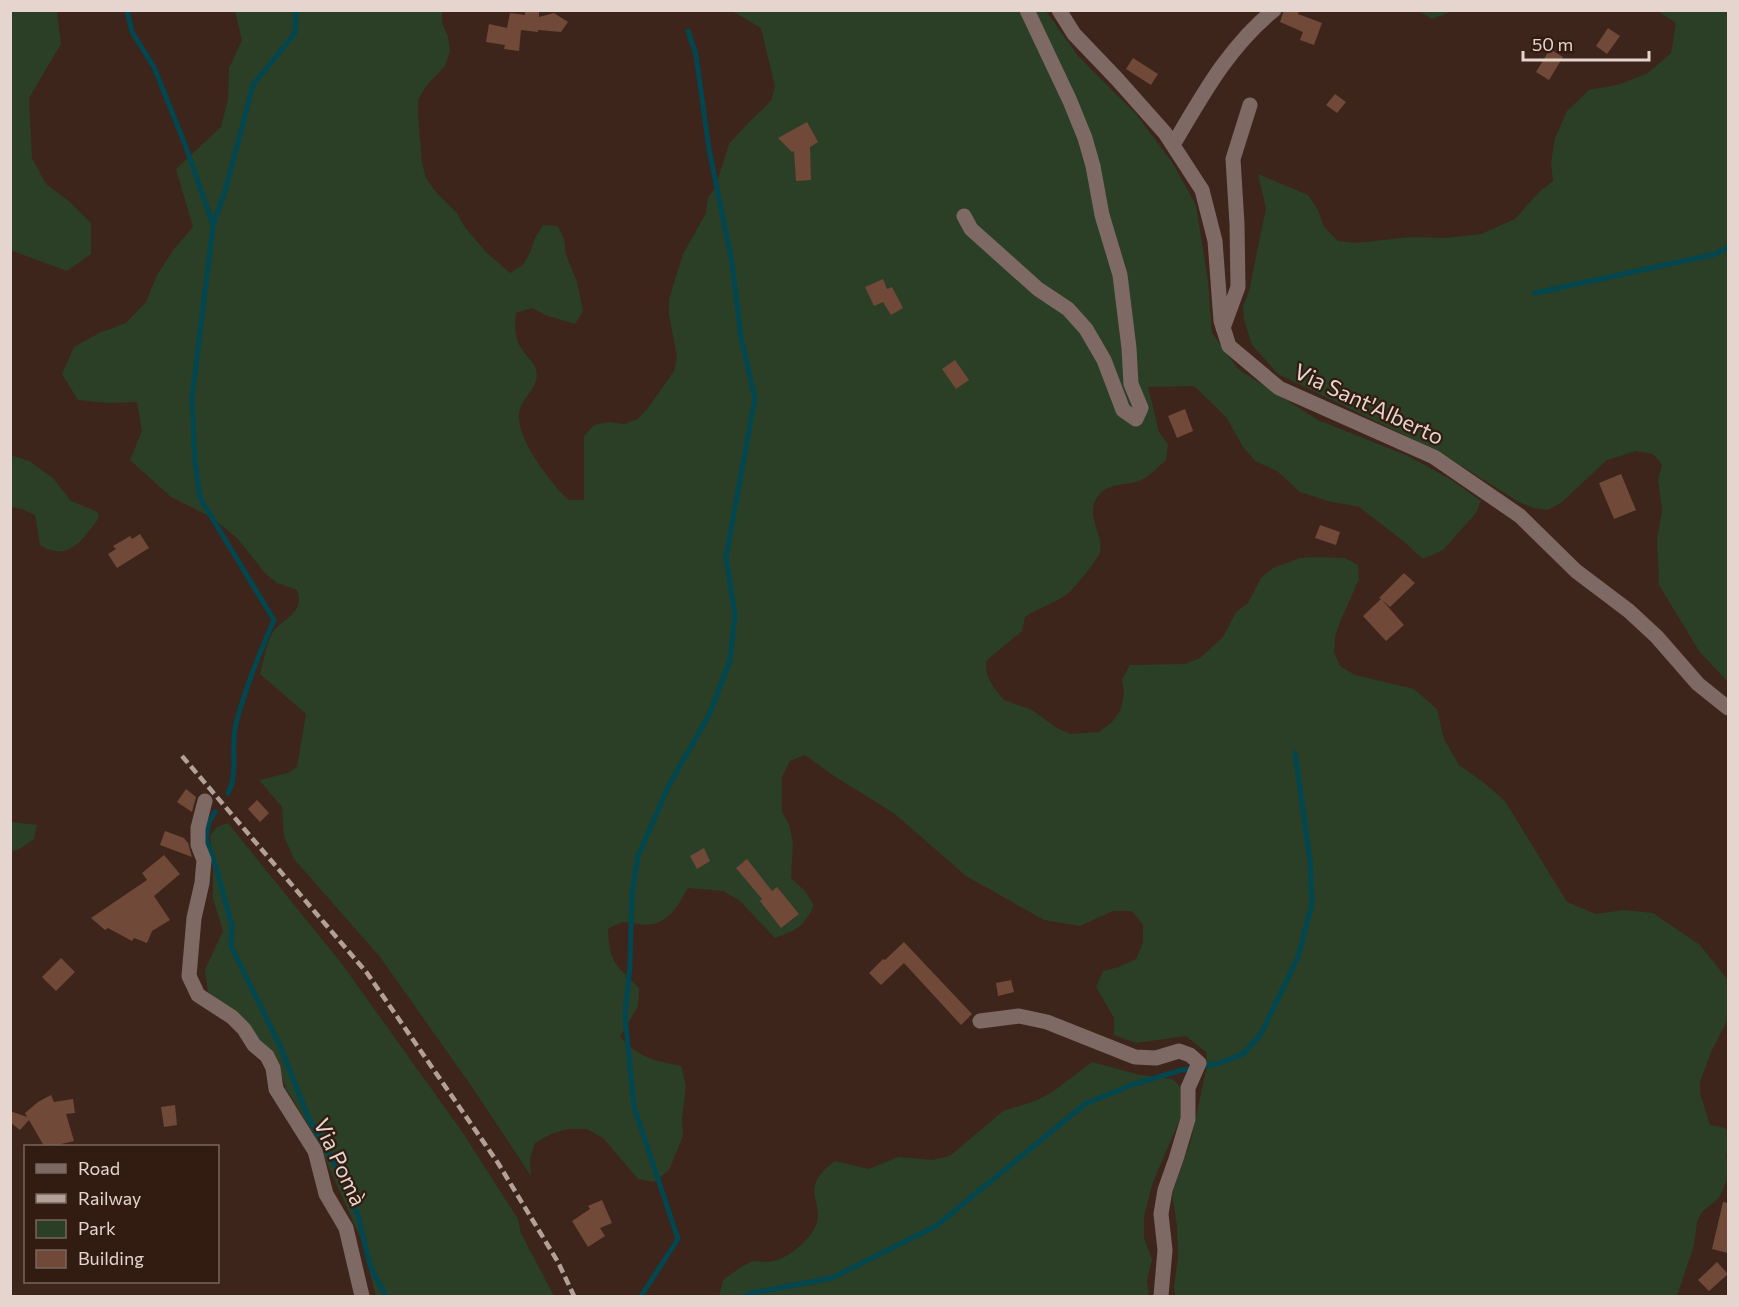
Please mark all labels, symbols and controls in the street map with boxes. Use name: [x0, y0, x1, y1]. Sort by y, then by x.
scale bar: [1523, 24, 1649, 62]
text: 50 m: [1532, 33, 1573, 55]
street label: Via Sant'Alberto: [1290, 357, 1448, 450]
street label: Via Pomà: [308, 1114, 372, 1210]
legend: [24, 1145, 219, 1283]
text: Road: [78, 1157, 120, 1179]
text: Railway: [78, 1187, 141, 1209]
text: Park: [78, 1217, 116, 1239]
text: Building: [78, 1247, 144, 1269]

